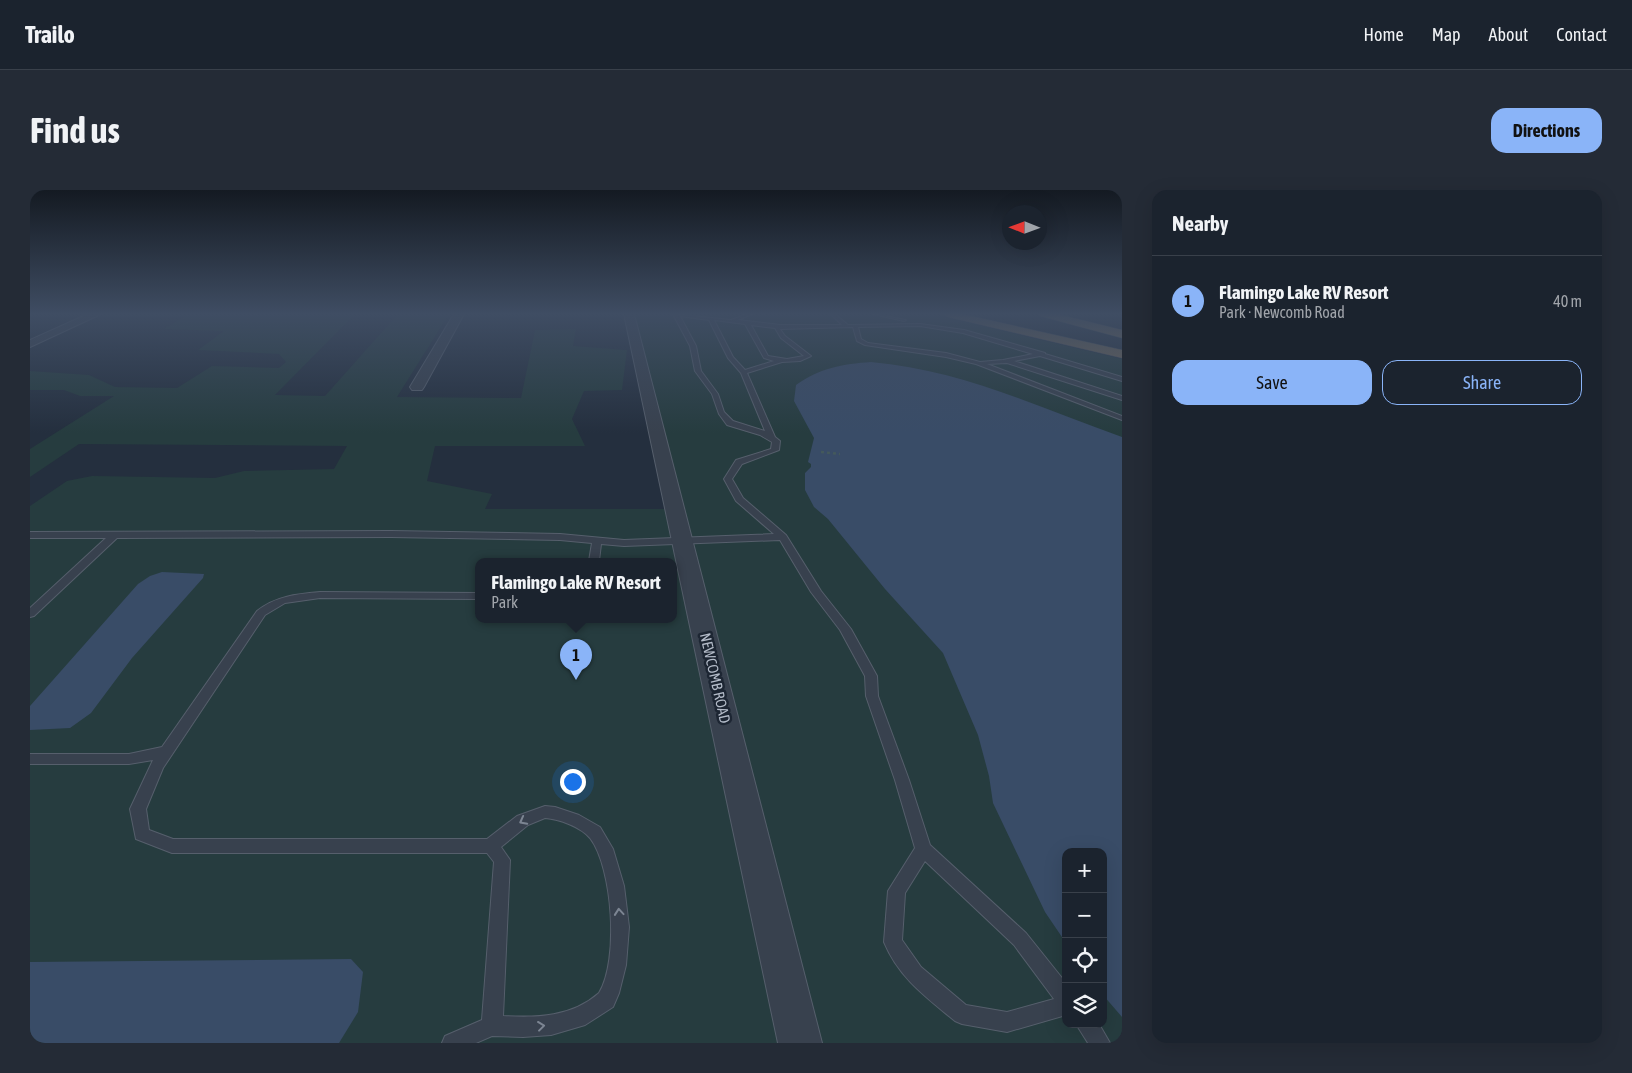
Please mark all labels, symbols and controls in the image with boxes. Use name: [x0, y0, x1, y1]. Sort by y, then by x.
text: Trailo: [25, 21, 75, 48]
text: Home: [1364, 24, 1404, 45]
text: Map: [1432, 24, 1461, 45]
text: About: [1489, 24, 1528, 45]
text: Contact: [1556, 24, 1607, 45]
button: Directions: [1491, 108, 1602, 153]
text: Find us: [30, 110, 120, 150]
north arrow: [1002, 205, 1047, 250]
text: Nearby: [1172, 211, 1228, 235]
text: Flamingo Lake RV Resort: [1219, 281, 1388, 303]
text: 1: [1184, 292, 1192, 310]
text: 40 m: [1553, 292, 1582, 310]
text: Park · Newcomb Road: [1219, 303, 1345, 321]
button: Save: [1172, 360, 1372, 405]
button: Share: [1382, 360, 1582, 405]
popup: [475, 558, 677, 623]
text: Flamingo Lake RV Resort: [491, 571, 661, 593]
text: Park: [491, 593, 518, 611]
street label: NEWCOMB ROAD: [697, 631, 734, 725]
pin: 1: [560, 639, 592, 680]
your location: [560, 769, 586, 795]
one-way arrow: [519, 815, 528, 825]
map controls: [1062, 848, 1107, 1028]
button: +: [1062, 848, 1107, 893]
button: −: [1062, 893, 1107, 938]
one-way arrow: [613, 908, 624, 916]
button: locate: [1062, 938, 1107, 983]
button: layers: [1062, 983, 1107, 1028]
one-way arrow: [537, 1021, 545, 1032]

